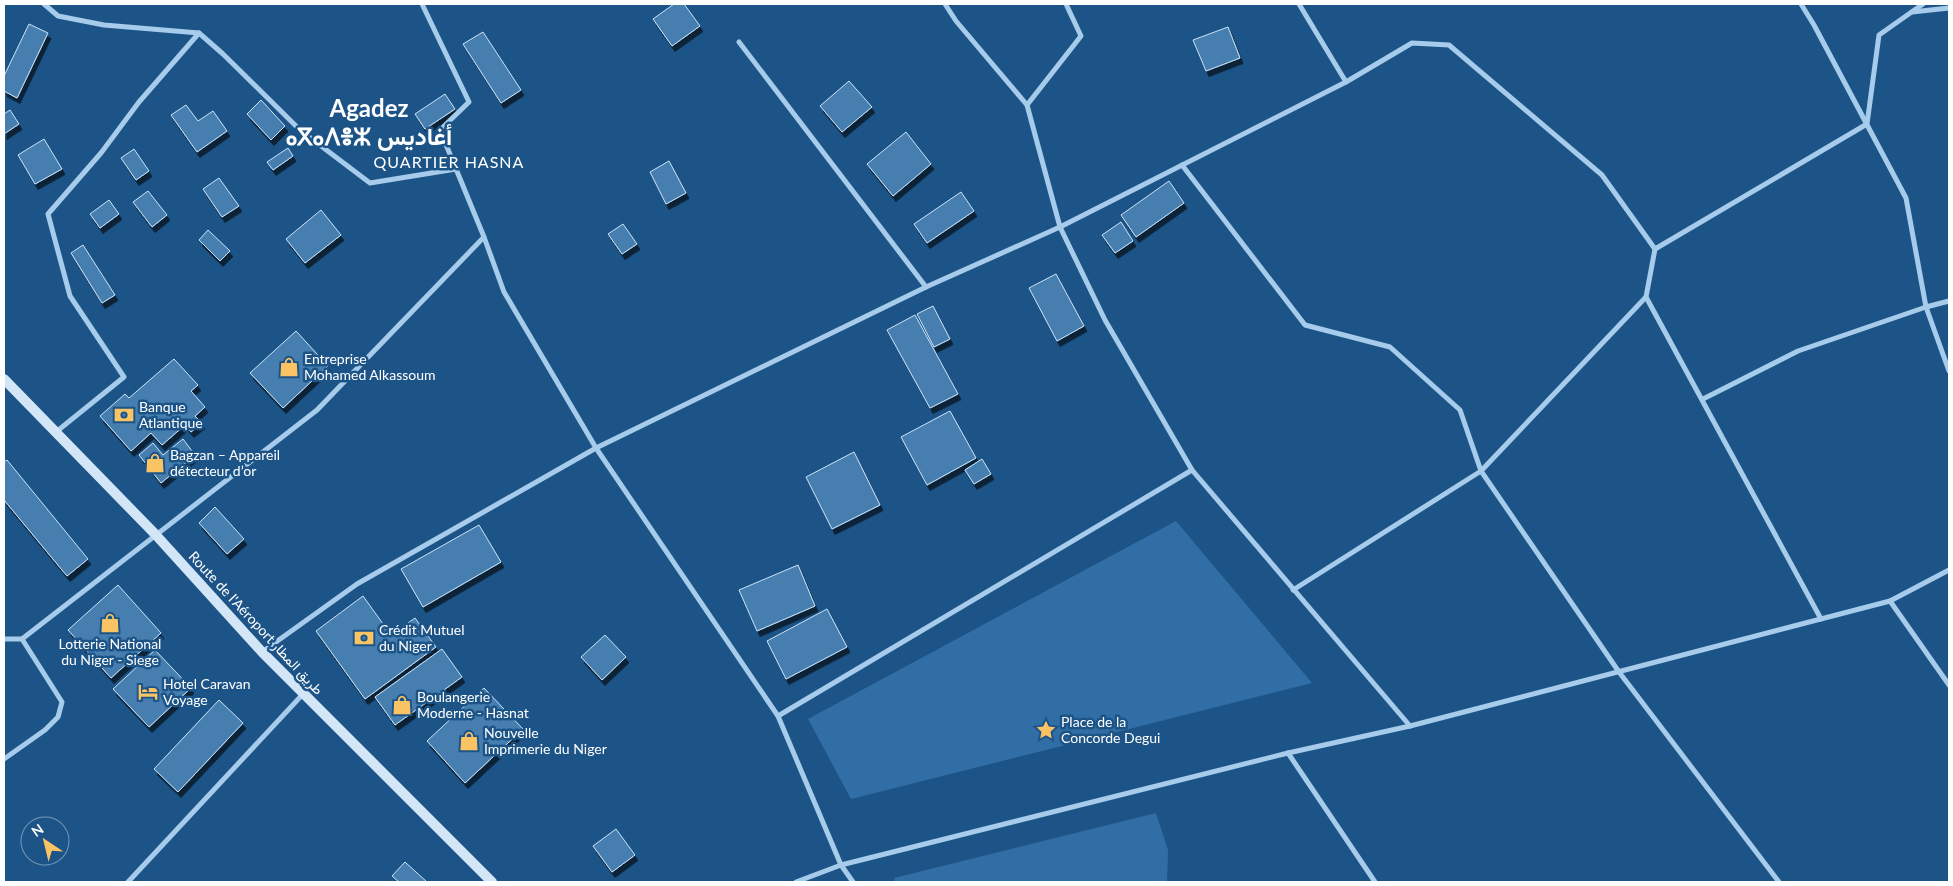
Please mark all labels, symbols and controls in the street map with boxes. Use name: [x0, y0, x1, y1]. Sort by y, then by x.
district label: Agadez ⴰⴳⴰⴷⴻⵣ أغاديس: [286, 93, 452, 151]
district label: QUARTIER HASNA: [374, 152, 524, 171]
place label: Entreprise Mohamed Alkassoum: [304, 350, 436, 383]
shop icon: Entreprise Mohamed Alkassoum: [278, 356, 300, 378]
place label: Banque Atlantique: [139, 398, 203, 431]
bank icon: Banque Atlantique: [113, 404, 135, 426]
place label: Bagzan – Appareil détecteur d’or: [170, 446, 280, 479]
shop icon: Bagzan – Appareil détecteur d’or: [144, 452, 166, 474]
street label: Route de l'Aéroport طريق المطار: [185, 548, 327, 698]
shop icon: Lotterie National du Niger - Siege: [99, 612, 121, 634]
place label: Crédit Mutuel du Niger: [379, 621, 465, 654]
bank icon: Crédit Mutuel du Niger: [353, 627, 375, 649]
place label: Lotterie National du Niger - Siege: [59, 635, 161, 668]
place label: Hotel Caravan Voyage: [163, 675, 251, 708]
hotel icon: Hotel Caravan Voyage: [137, 681, 159, 703]
place label: Boulangerie Moderne - Hasnat: [417, 688, 529, 721]
shop icon: Boulangerie Moderne - Hasnat: [391, 694, 413, 716]
place label: Place de la Concorde Degui: [1061, 713, 1160, 746]
place icon: Place de la Concorde Degui: [1035, 719, 1057, 741]
place label: Nouvelle Imprimerie du Niger: [484, 724, 607, 757]
shop icon: Nouvelle Imprimerie du Niger: [458, 730, 480, 752]
north arrow: [20, 816, 70, 866]
text: N: [28, 820, 47, 840]

